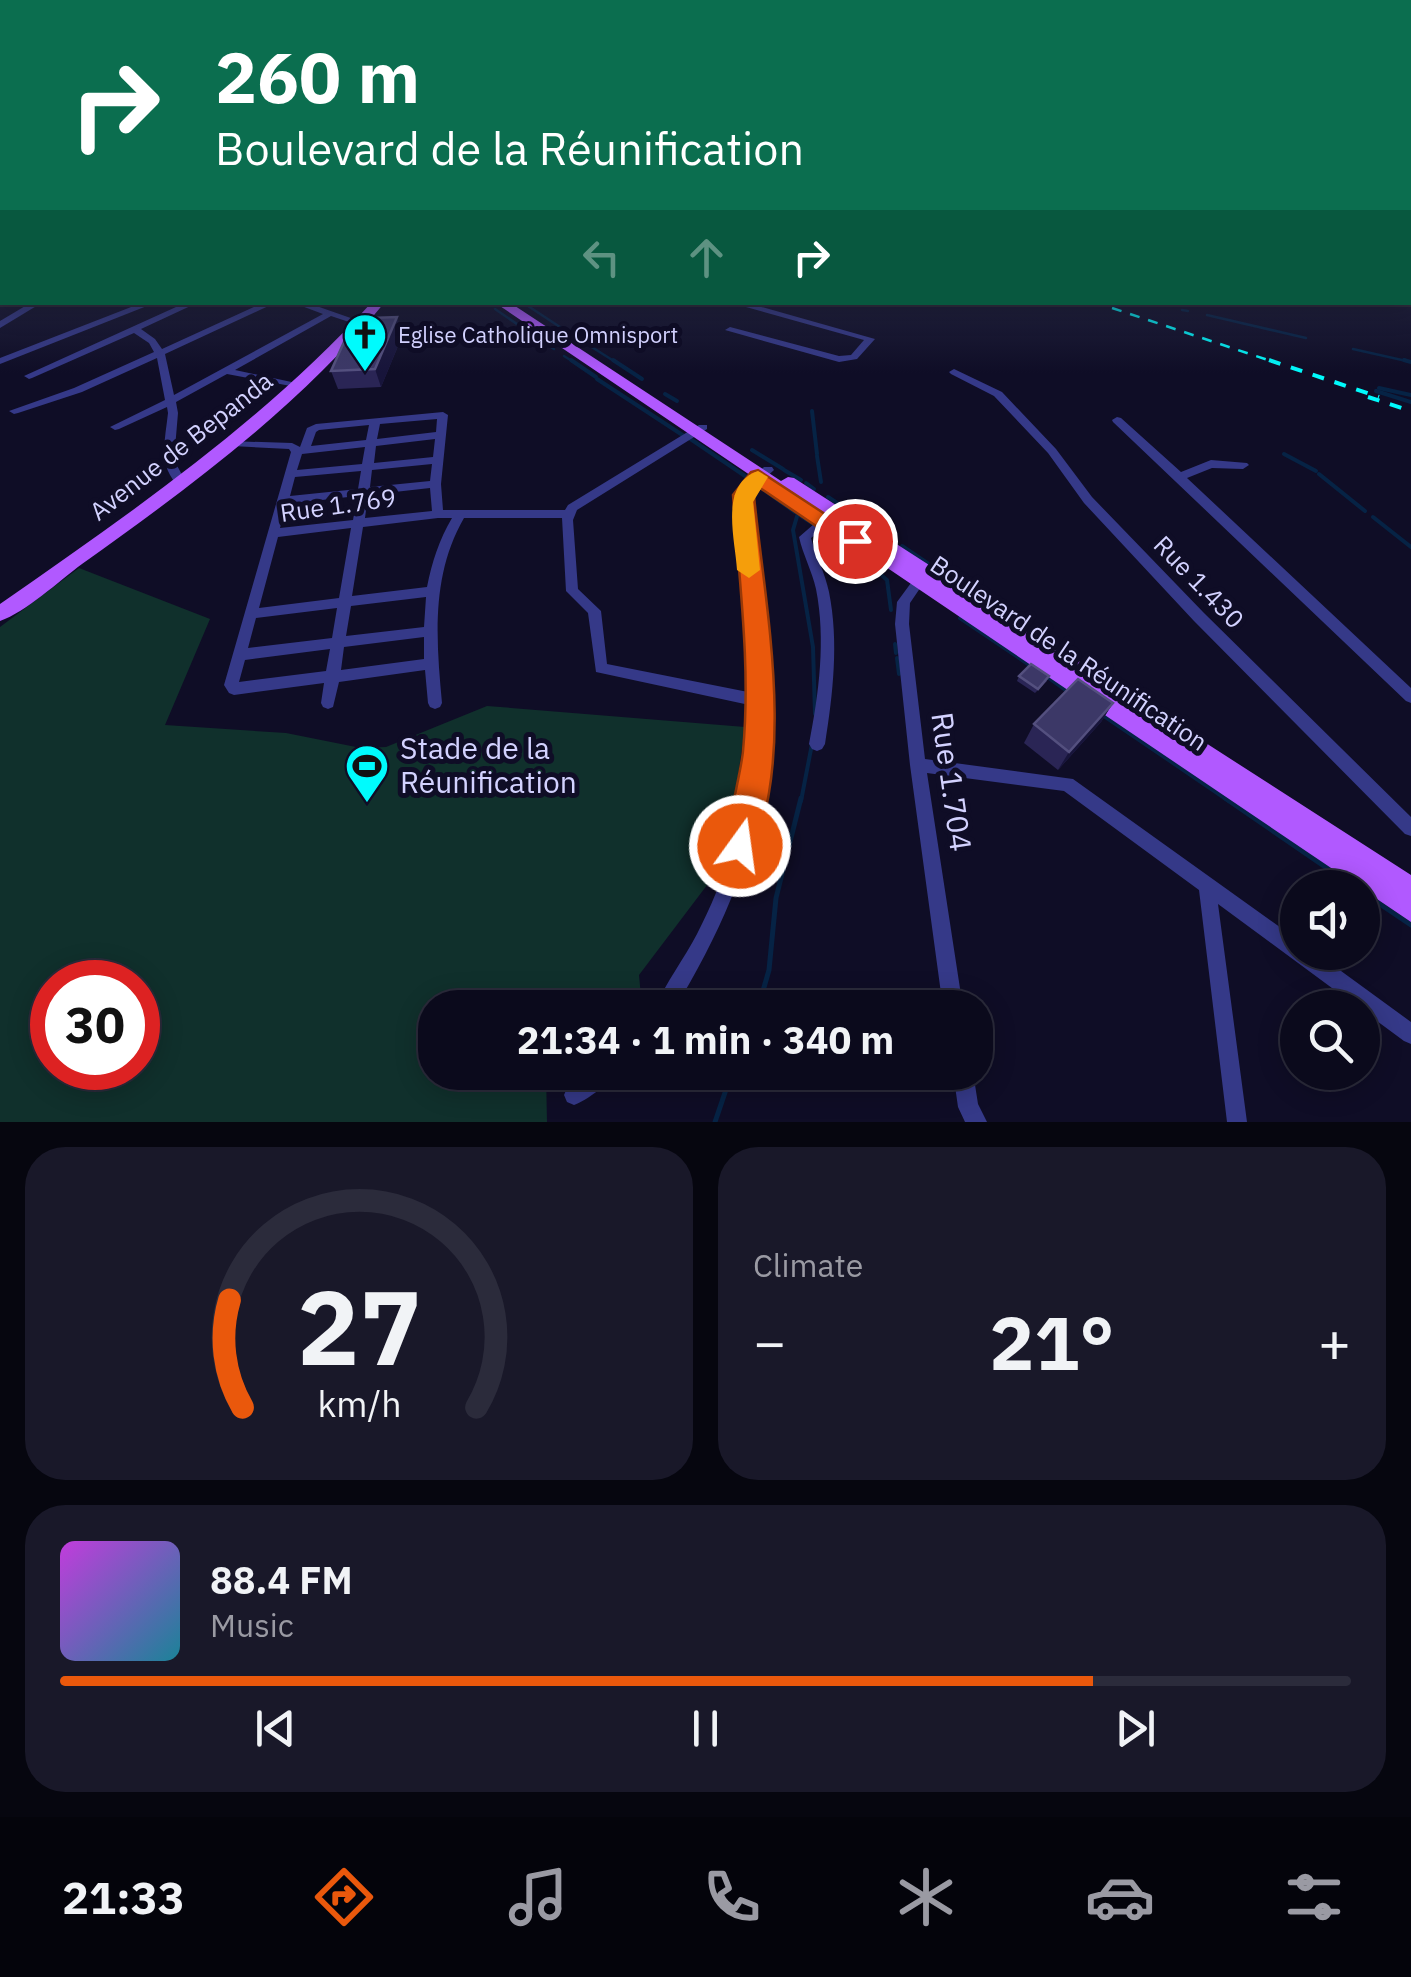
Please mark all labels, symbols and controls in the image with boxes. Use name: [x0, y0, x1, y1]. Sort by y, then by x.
text: 260 m: [215, 31, 420, 122]
icon: right: [50, 40, 180, 170]
text: Boulevard de la Réunification: [215, 119, 804, 177]
icon: left: [574, 230, 629, 285]
icon: ahead: [679, 230, 734, 285]
icon: right: [784, 230, 839, 285]
church icon: Eglise Catholique Omnisport: [342, 312, 388, 373]
place label: Eglise Catholique Omnisport: [398, 320, 678, 349]
street label: Avenue de Bepanda: [82, 364, 279, 527]
street label: Rue 1.769: [278, 480, 398, 529]
pin: [813, 499, 898, 584]
icon: arrive: [828, 514, 883, 569]
street label: Rue 1.430: [1147, 528, 1252, 635]
street label: Boulevard de la Réunification: [924, 547, 1214, 758]
street label: Rue 1.704: [923, 710, 982, 854]
place label: Stade de la Réunification: [400, 728, 577, 801]
sports icon: Stade de la Réunification: [344, 743, 390, 804]
position arrow: [688, 794, 792, 898]
map controls: [1280, 870, 1380, 1090]
button: sound: [1280, 870, 1380, 970]
speed limit sign: 30: [30, 960, 160, 1090]
button: search: [1280, 990, 1380, 1090]
text: 21:34 · 1 min · 340 m: [517, 1015, 894, 1064]
text: Climate: [753, 1244, 863, 1286]
text: 27: [297, 1258, 421, 1394]
text: 21°: [989, 1293, 1115, 1391]
text: −: [753, 1306, 786, 1377]
text: +: [1318, 1306, 1351, 1377]
text: km/h: [317, 1380, 401, 1427]
text: 88.4 FM: [210, 1555, 353, 1604]
text: Music: [210, 1604, 294, 1646]
icon: previous: [248, 1701, 303, 1756]
icon: pause: [678, 1701, 733, 1756]
icon: next: [1108, 1701, 1163, 1756]
icon: directions: [309, 1862, 379, 1932]
icon: music: [503, 1862, 573, 1932]
icon: phone: [697, 1862, 767, 1932]
icon: climate: [891, 1862, 961, 1932]
icon: car: [1085, 1862, 1155, 1932]
icon: filters: [1279, 1862, 1349, 1932]
text: 21:33: [62, 1868, 185, 1926]

